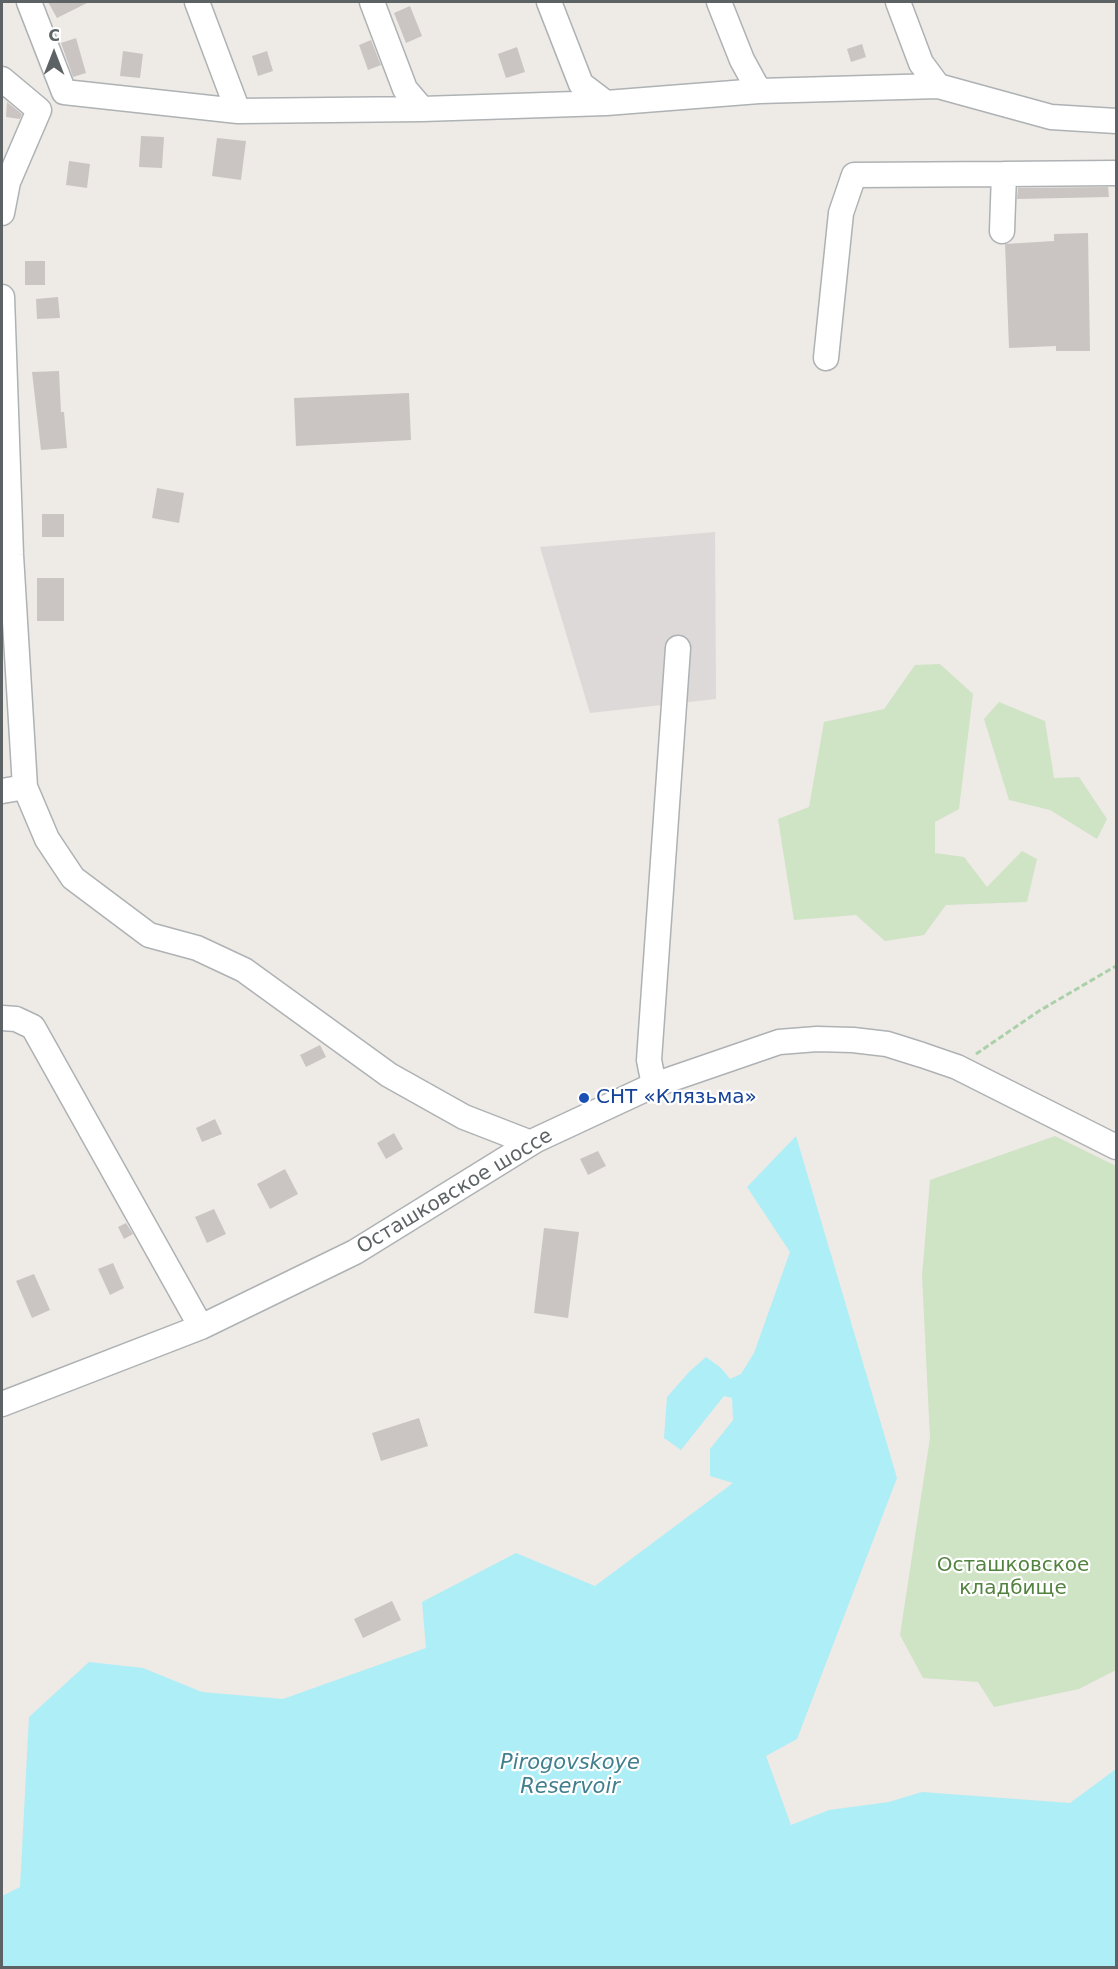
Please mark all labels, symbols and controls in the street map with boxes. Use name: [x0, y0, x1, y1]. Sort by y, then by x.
north arrow: [24, 24, 84, 84]
text: С: [48, 26, 60, 45]
place label: СНТ «Клязьма»: [596, 1086, 757, 1110]
marker: СНТ «Клязьма»: [577, 1091, 591, 1105]
street label: Осташковское шоссе: [353, 1124, 557, 1260]
park label: Осташковское кладбище: [937, 1554, 1089, 1601]
water label: Pirogovskoye Reservoir: [500, 1751, 640, 1801]

